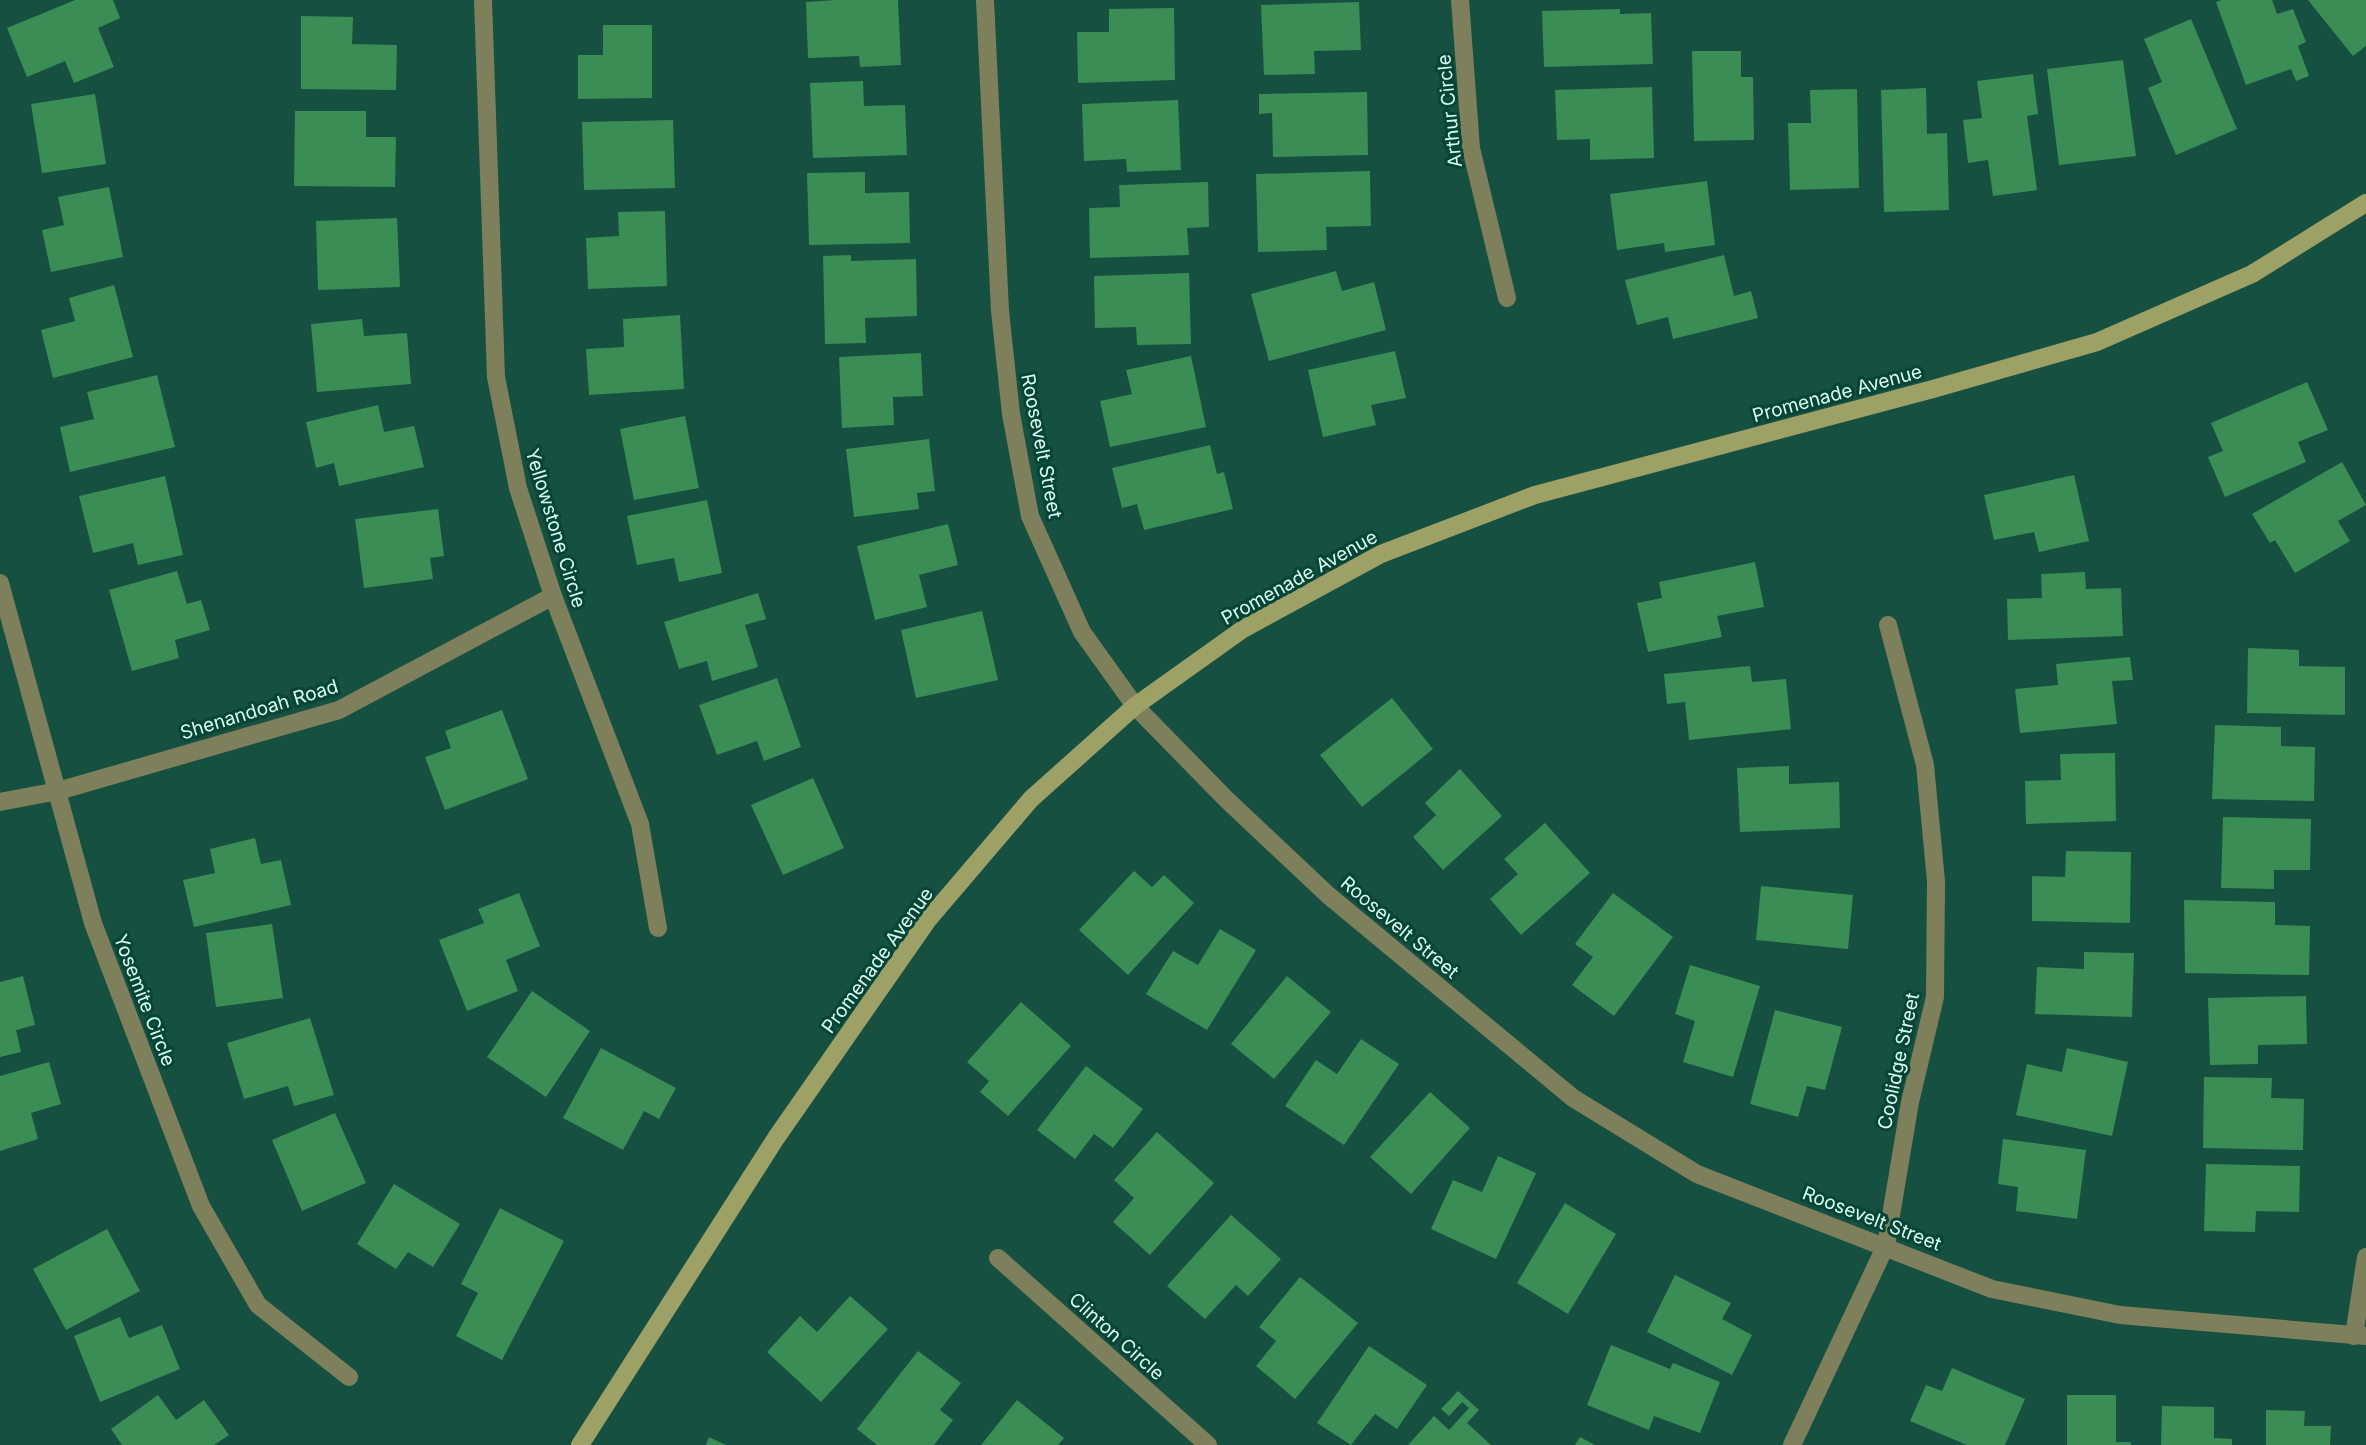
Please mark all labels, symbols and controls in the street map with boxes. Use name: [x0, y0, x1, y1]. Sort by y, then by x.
street label: Arthur Circle: [1432, 53, 1467, 169]
street label: Promenade Avenue: [1750, 360, 1925, 427]
street label: Roosevelt Street: [1016, 372, 1067, 520]
street label: Yellowstone Circle: [520, 446, 591, 611]
street label: Promenade Avenue: [1217, 525, 1381, 630]
street label: Shenandoah Road: [177, 675, 341, 744]
street label: Roosevelt Street: [1336, 871, 1463, 983]
street label: Promenade Avenue: [817, 883, 938, 1038]
street label: Yosemite Circle: [109, 931, 180, 1069]
street label: Coolidge Street: [1873, 991, 1924, 1132]
street label: Roosevelt Street: [1799, 1181, 1945, 1256]
street label: Clinton Circle: [1064, 1288, 1169, 1385]

